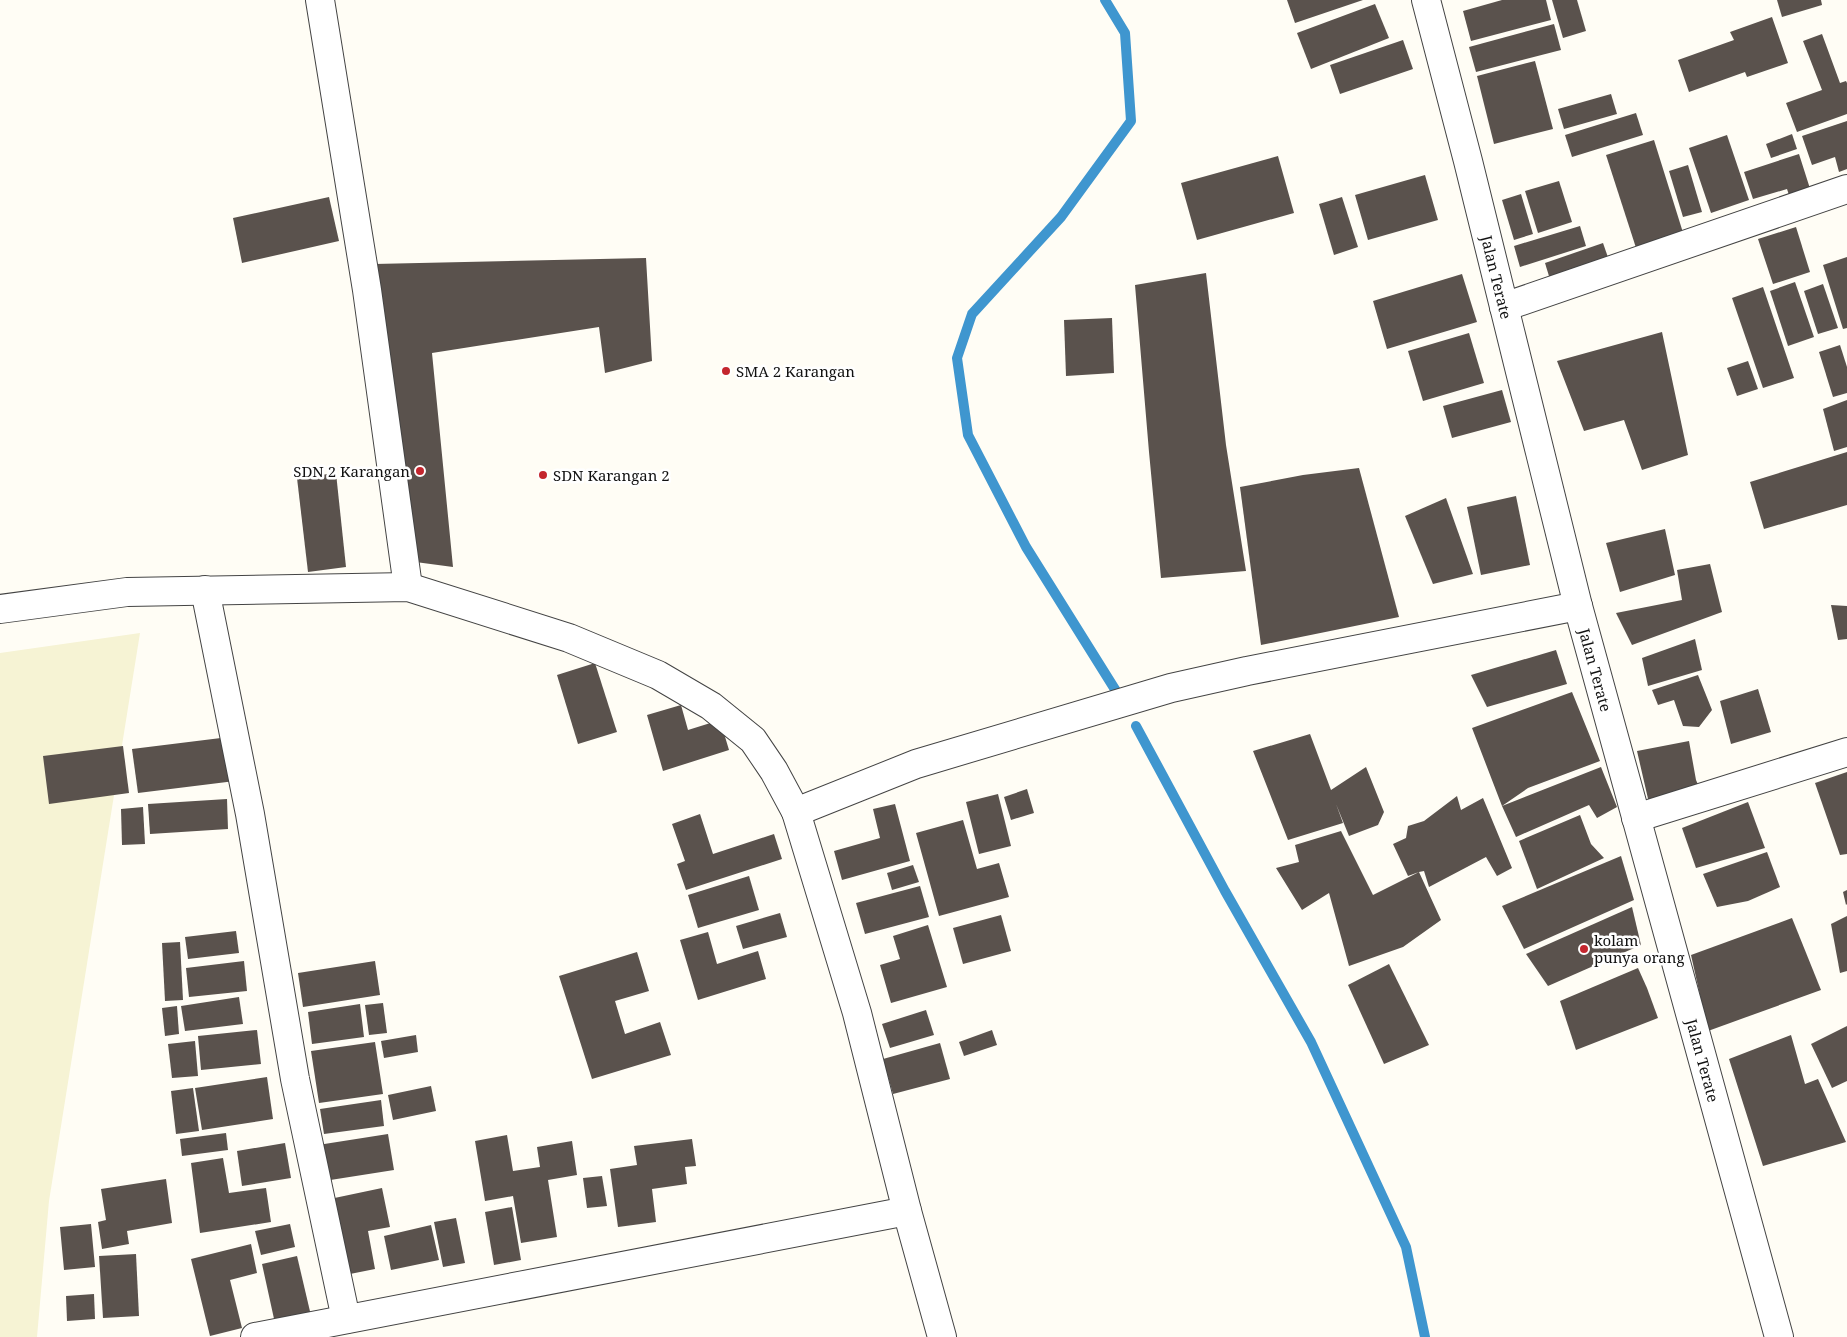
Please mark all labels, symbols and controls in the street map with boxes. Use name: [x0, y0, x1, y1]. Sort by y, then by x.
street label: Jalan Terate: [1476, 232, 1517, 321]
place label: SMA 2 Karangan: [736, 361, 855, 381]
marker: SMA 2 Karangan: [720, 365, 732, 377]
place label: SDN 2 Karangan: [293, 461, 410, 481]
marker: SDN 2 Karangan: [414, 465, 426, 477]
place label: SDN Karangan 2: [553, 465, 670, 485]
marker: SDN Karangan 2: [537, 469, 549, 481]
street label: Jalan Terate: [1574, 625, 1617, 714]
place label: kolam punya orang: [1594, 930, 1685, 967]
marker: kolam punya orang: [1578, 943, 1590, 955]
street label: Jalan Terate: [1682, 1016, 1724, 1104]

